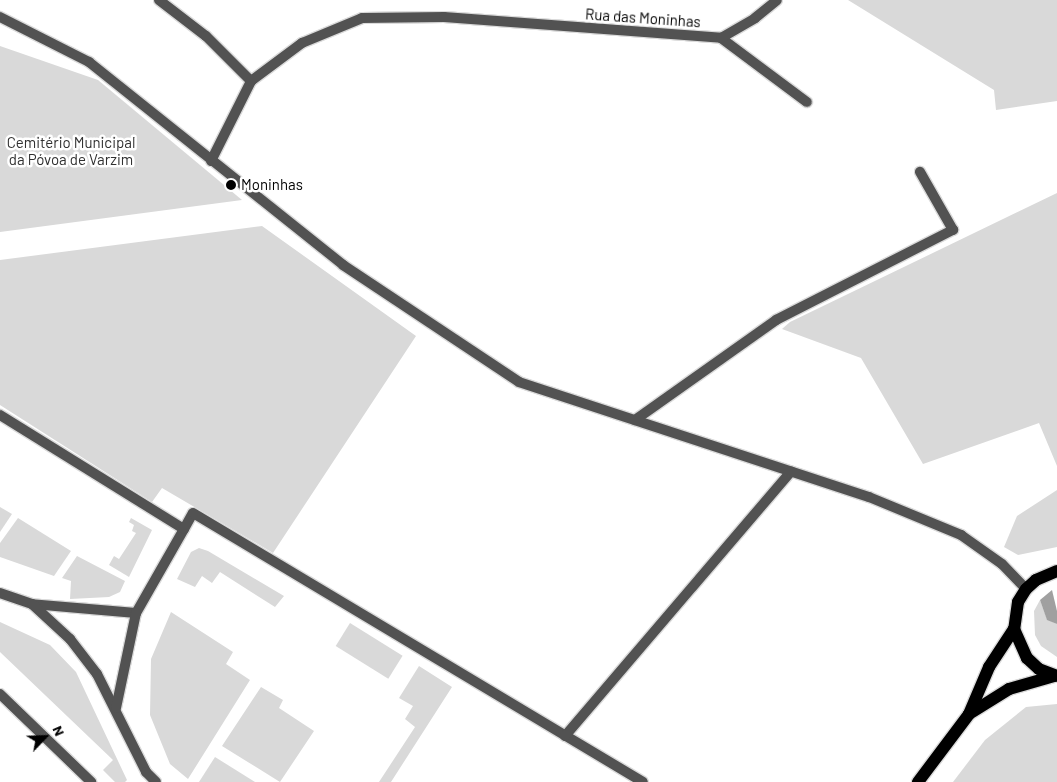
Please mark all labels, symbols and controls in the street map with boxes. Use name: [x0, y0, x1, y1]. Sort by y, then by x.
street label: Rua das Moninhas: [585, 5, 701, 31]
park label: Cemitério Municipal da Póvoa de Varzim: [7, 133, 135, 168]
place label: Moninhas: [241, 176, 303, 194]
marker: Moninhas: [225, 179, 237, 191]
north arrow: [20, 712, 70, 762]
text: N: [50, 723, 69, 738]

